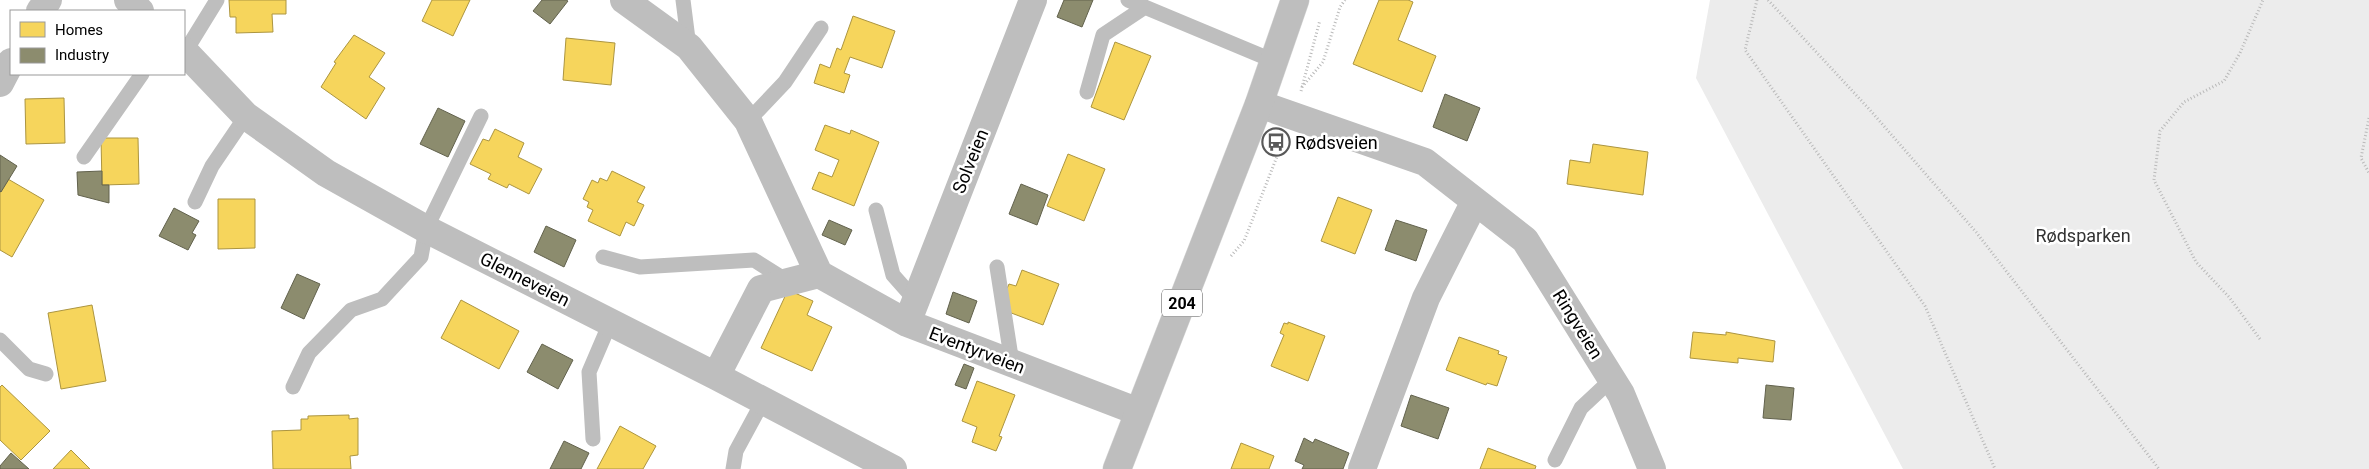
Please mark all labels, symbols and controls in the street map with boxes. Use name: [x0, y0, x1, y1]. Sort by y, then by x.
legend: [10, 10, 185, 75]
text: Homes: [55, 21, 103, 39]
text: Industry: [55, 46, 109, 64]
street label: Solveien: [948, 126, 992, 196]
bus stop icon: Rødsveien: [1261, 127, 1291, 157]
place label: Rødsveien: [1295, 132, 1378, 153]
park label: Rødsparken: [2035, 225, 2131, 246]
street label: Glenneveien: [477, 248, 573, 310]
street label: Ringveien: [1549, 286, 1607, 362]
road number: 204: [1162, 290, 1202, 316]
street label: Eventyrveien: [926, 322, 1028, 378]

